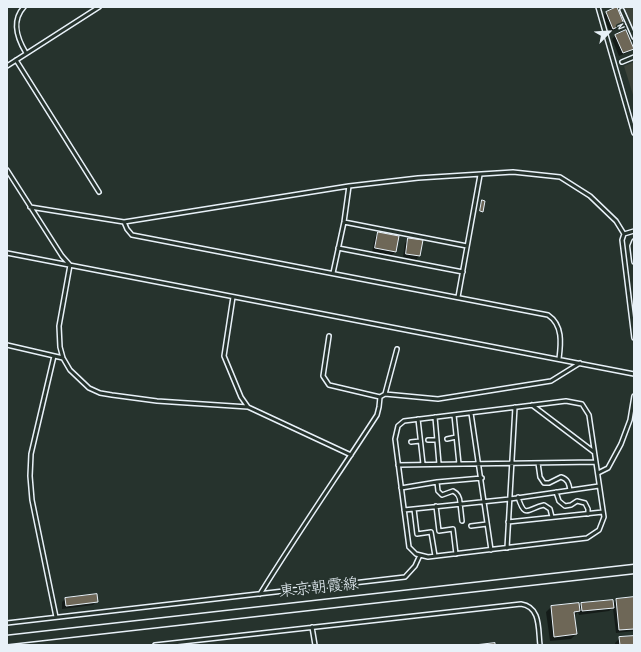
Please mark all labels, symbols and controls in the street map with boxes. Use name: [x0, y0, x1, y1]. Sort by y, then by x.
north arrow: [589, 12, 629, 52]
text: N: [611, 21, 628, 33]
street label: 東京朝霞線: [278, 576, 360, 604]

